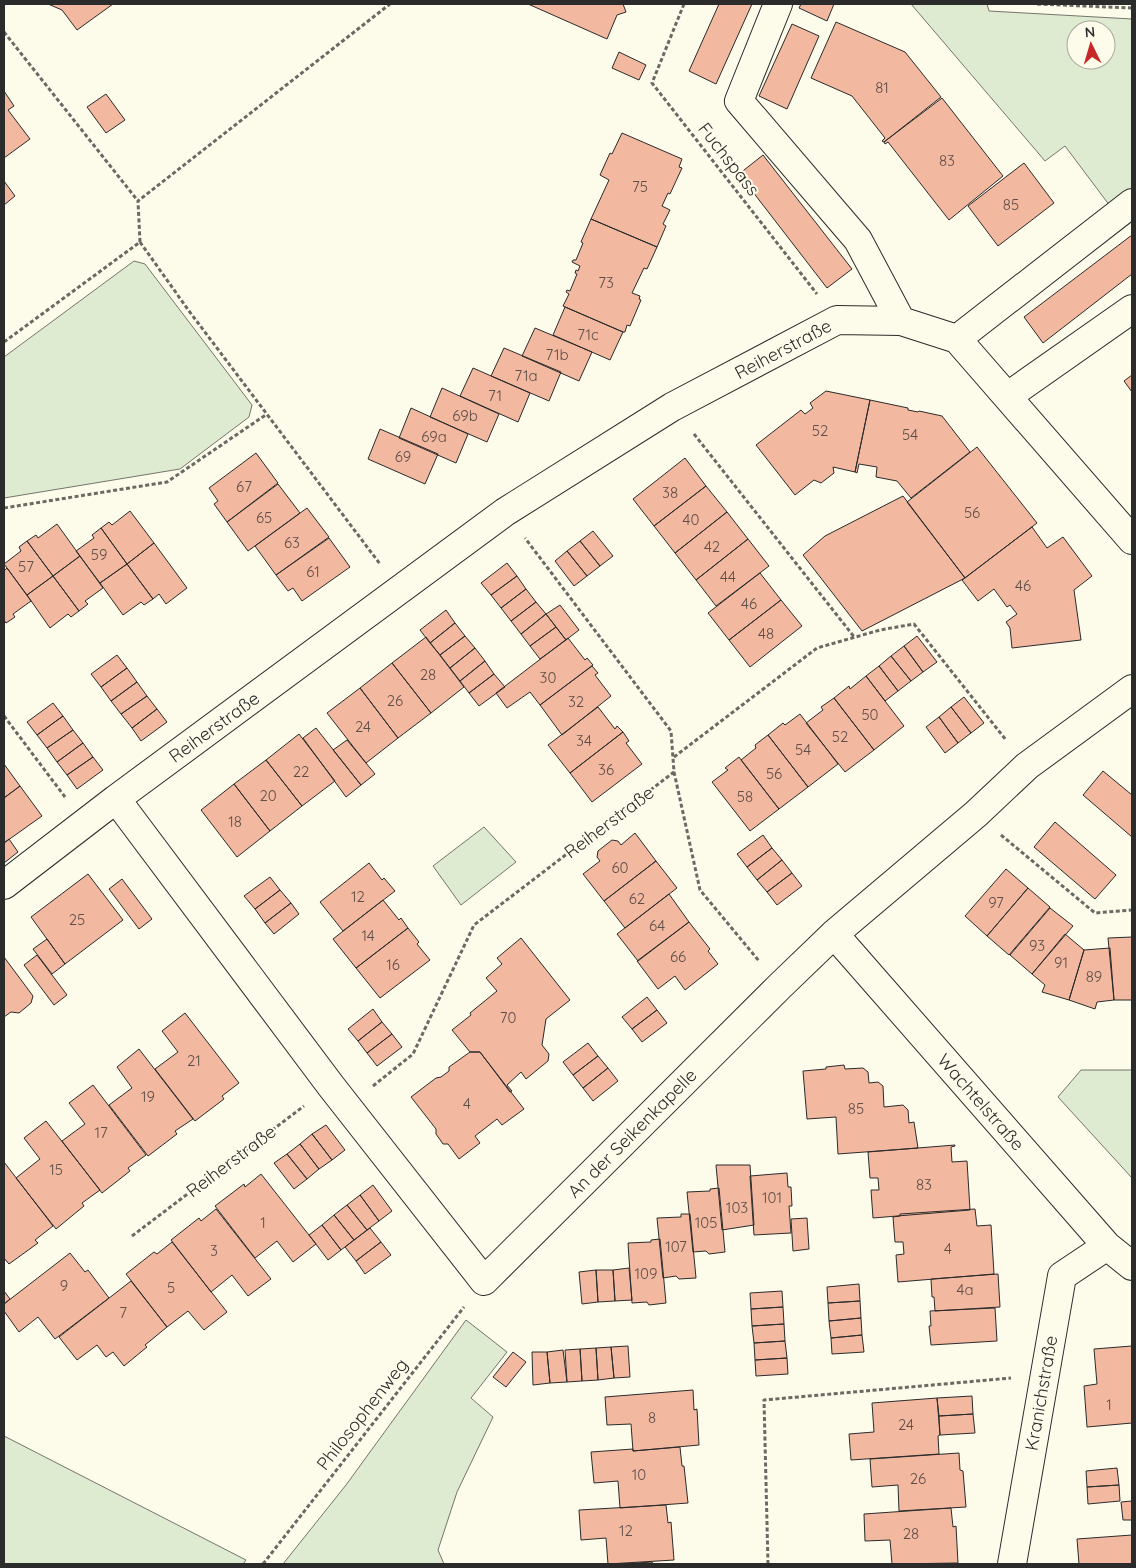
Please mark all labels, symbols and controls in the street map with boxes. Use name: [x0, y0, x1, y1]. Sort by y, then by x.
north arrow: [1066, 20, 1116, 70]
text: N: [1084, 23, 1096, 41]
house number: 81: [875, 78, 889, 97]
street label: Fuchspass: [693, 118, 765, 200]
house number: 83: [939, 151, 955, 170]
house number: 75: [632, 177, 648, 196]
house number: 85: [1003, 195, 1019, 214]
house number: 73: [598, 273, 614, 292]
street label: Reiherstraße: [731, 314, 835, 384]
house number: 71c: [577, 325, 599, 344]
house number: 71b: [545, 345, 569, 364]
house number: 71a: [514, 366, 538, 385]
house number: 71: [488, 386, 502, 405]
house number: 69b: [452, 406, 478, 425]
house number: 52: [812, 421, 828, 440]
house number: 54: [902, 425, 918, 444]
house number: 69a: [421, 427, 447, 446]
house number: 69: [395, 447, 411, 466]
house number: 67: [236, 477, 252, 496]
house number: 38: [662, 483, 678, 502]
house number: 56: [964, 503, 980, 522]
house number: 65: [256, 508, 272, 527]
house number: 40: [683, 510, 699, 529]
house number: 63: [284, 533, 300, 552]
house number: 42: [704, 537, 720, 556]
house number: 59: [91, 545, 107, 564]
house number: 57: [18, 557, 34, 576]
house number: 61: [306, 562, 320, 581]
house number: 44: [720, 567, 736, 586]
house number: 46: [1015, 576, 1031, 595]
house number: 46: [741, 594, 757, 613]
house number: 48: [758, 624, 774, 643]
house number: 28: [420, 665, 436, 684]
house number: 30: [540, 668, 556, 687]
street label: Reiherstraße: [164, 686, 264, 768]
house number: 26: [387, 691, 403, 710]
house number: 32: [568, 692, 584, 711]
house number: 50: [861, 705, 879, 724]
house number: 24: [355, 717, 371, 736]
house number: 52: [832, 727, 848, 746]
house number: 34: [576, 731, 592, 750]
house number: 54: [795, 740, 811, 759]
house number: 36: [598, 760, 614, 779]
house number: 22: [293, 762, 309, 781]
house number: 56: [766, 764, 782, 783]
street label: Reiherstraße: [560, 781, 658, 863]
house number: 20: [259, 786, 277, 805]
house number: 58: [737, 787, 753, 806]
house number: 18: [228, 812, 242, 831]
house number: 60: [612, 858, 629, 877]
house number: 12: [351, 887, 365, 906]
house number: 62: [629, 889, 645, 908]
house number: 97: [988, 893, 1004, 912]
house number: 25: [69, 910, 85, 929]
house number: 64: [649, 916, 665, 935]
house number: 14: [361, 926, 375, 945]
house number: 93: [1029, 936, 1045, 955]
house number: 66: [670, 947, 686, 966]
house number: 91: [1054, 953, 1068, 972]
house number: 16: [386, 955, 400, 974]
house number: 89: [1086, 967, 1102, 986]
house number: 70: [500, 1008, 516, 1027]
street label: Wachtelstraße: [933, 1049, 1029, 1155]
house number: 21: [187, 1051, 201, 1070]
street label: An der Seikenkapelle: [562, 1063, 702, 1203]
house number: 19: [141, 1087, 155, 1106]
house number: 4: [463, 1094, 471, 1113]
house number: 85: [848, 1099, 864, 1118]
street label: Reiherstraße: [182, 1120, 280, 1202]
house number: 17: [94, 1123, 108, 1142]
house number: 15: [49, 1160, 63, 1179]
house number: 83: [916, 1175, 932, 1194]
house number: 101: [762, 1188, 782, 1207]
house number: 103: [726, 1198, 748, 1217]
house number: 1: [260, 1213, 266, 1232]
house number: 105: [695, 1213, 717, 1232]
house number: 107: [665, 1237, 687, 1256]
house number: 4: [944, 1239, 952, 1258]
house number: 3: [210, 1241, 218, 1260]
house number: 109: [635, 1264, 657, 1283]
house number: 9: [60, 1276, 68, 1295]
house number: 5: [167, 1278, 175, 1297]
house number: 4a: [957, 1280, 974, 1299]
house number: 7: [119, 1303, 127, 1322]
street label: Kranichstraße: [1020, 1334, 1062, 1452]
street label: Philosophenweg: [311, 1354, 413, 1474]
house number: 1: [1106, 1395, 1112, 1414]
house number: 8: [648, 1408, 656, 1427]
house number: 24: [898, 1415, 914, 1434]
house number: 10: [632, 1465, 646, 1484]
house number: 26: [910, 1469, 926, 1488]
house number: 12: [619, 1521, 633, 1540]
house number: 28: [903, 1524, 919, 1543]

